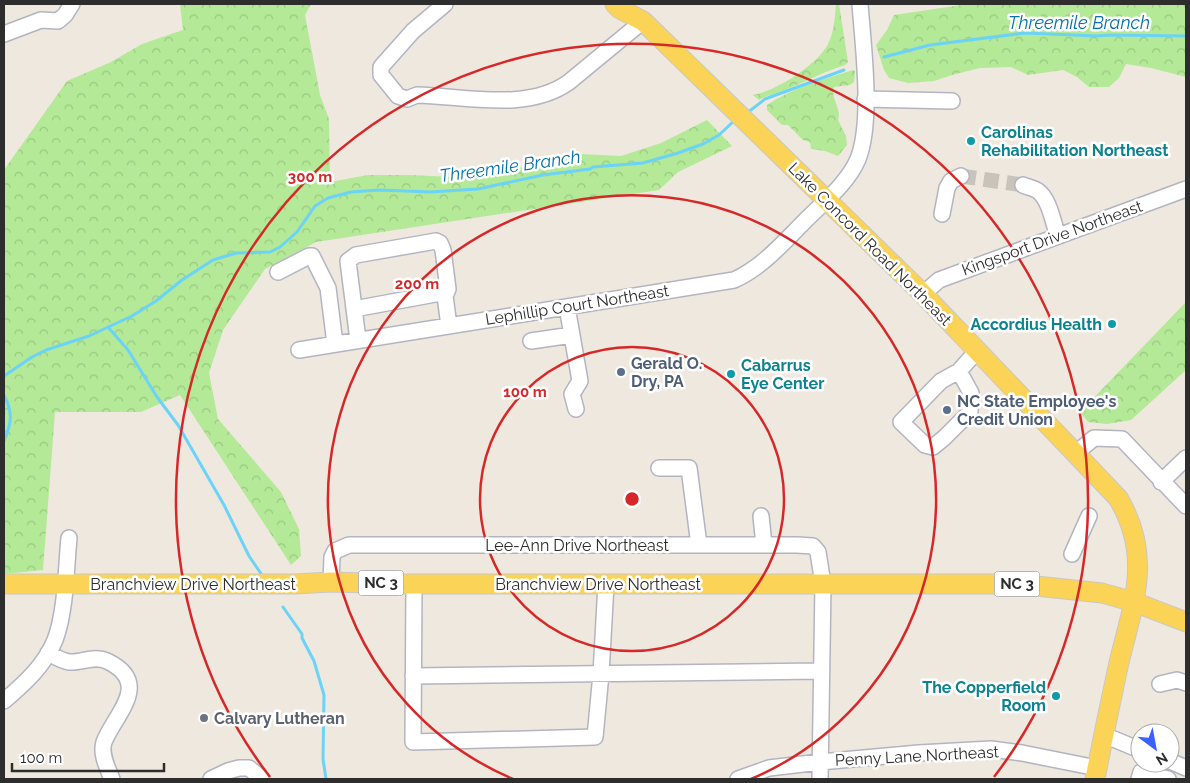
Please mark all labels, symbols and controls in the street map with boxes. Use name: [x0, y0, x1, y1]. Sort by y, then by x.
water label: Threemile Branch: [1008, 12, 1150, 33]
place label: Carolinas Rehabilitation Northeast: [981, 123, 1168, 160]
marker: Carolinas Rehabilitation Northeast: [965, 135, 977, 147]
water label: Threemile Branch: [438, 146, 582, 186]
street label: Lake Concord Road Northeast: [785, 159, 956, 330]
text: 300 m: [288, 168, 332, 186]
street label: Kingsport Drive Northeast: [959, 196, 1145, 280]
text: 200 m: [395, 275, 439, 293]
street label: Lephillip Court Northeast: [484, 281, 671, 329]
place label: Accordius Health: [970, 315, 1102, 334]
marker: Accordius Health: [1106, 318, 1118, 330]
place label: Gerald O. Dry, PA: [631, 354, 702, 391]
place label: Cabarrus Eye Center: [741, 356, 824, 393]
marker: Gerald O. Dry, PA: [615, 366, 627, 378]
marker: Cabarrus Eye Center: [725, 368, 737, 380]
text: 100 m: [503, 383, 547, 401]
place label: NC State Employee's Credit Union: [957, 392, 1116, 429]
marker: NC State Employee's Credit Union: [941, 404, 953, 416]
centre of rings: [623, 490, 641, 508]
street label: Lee-Ann Drive Northeast: [485, 536, 669, 555]
road number: NC 3: [358, 570, 404, 596]
road number: NC 3: [994, 572, 1040, 596]
street label: Branchview Drive Northeast: [90, 575, 296, 594]
street label: Branchview Drive Northeast: [495, 575, 701, 594]
place label: The Copperfield Room: [922, 678, 1046, 715]
marker: The Copperfield Room: [1050, 690, 1062, 702]
place label: Calvary Lutheran: [214, 709, 345, 728]
marker: Calvary Lutheran: [198, 712, 210, 724]
north arrow: [1130, 723, 1180, 773]
scale bar: [12, 740, 165, 772]
street label: Penny Lane Northeast: [835, 742, 1000, 770]
text: 100 m: [20, 749, 62, 767]
text: N: [1153, 749, 1171, 769]

